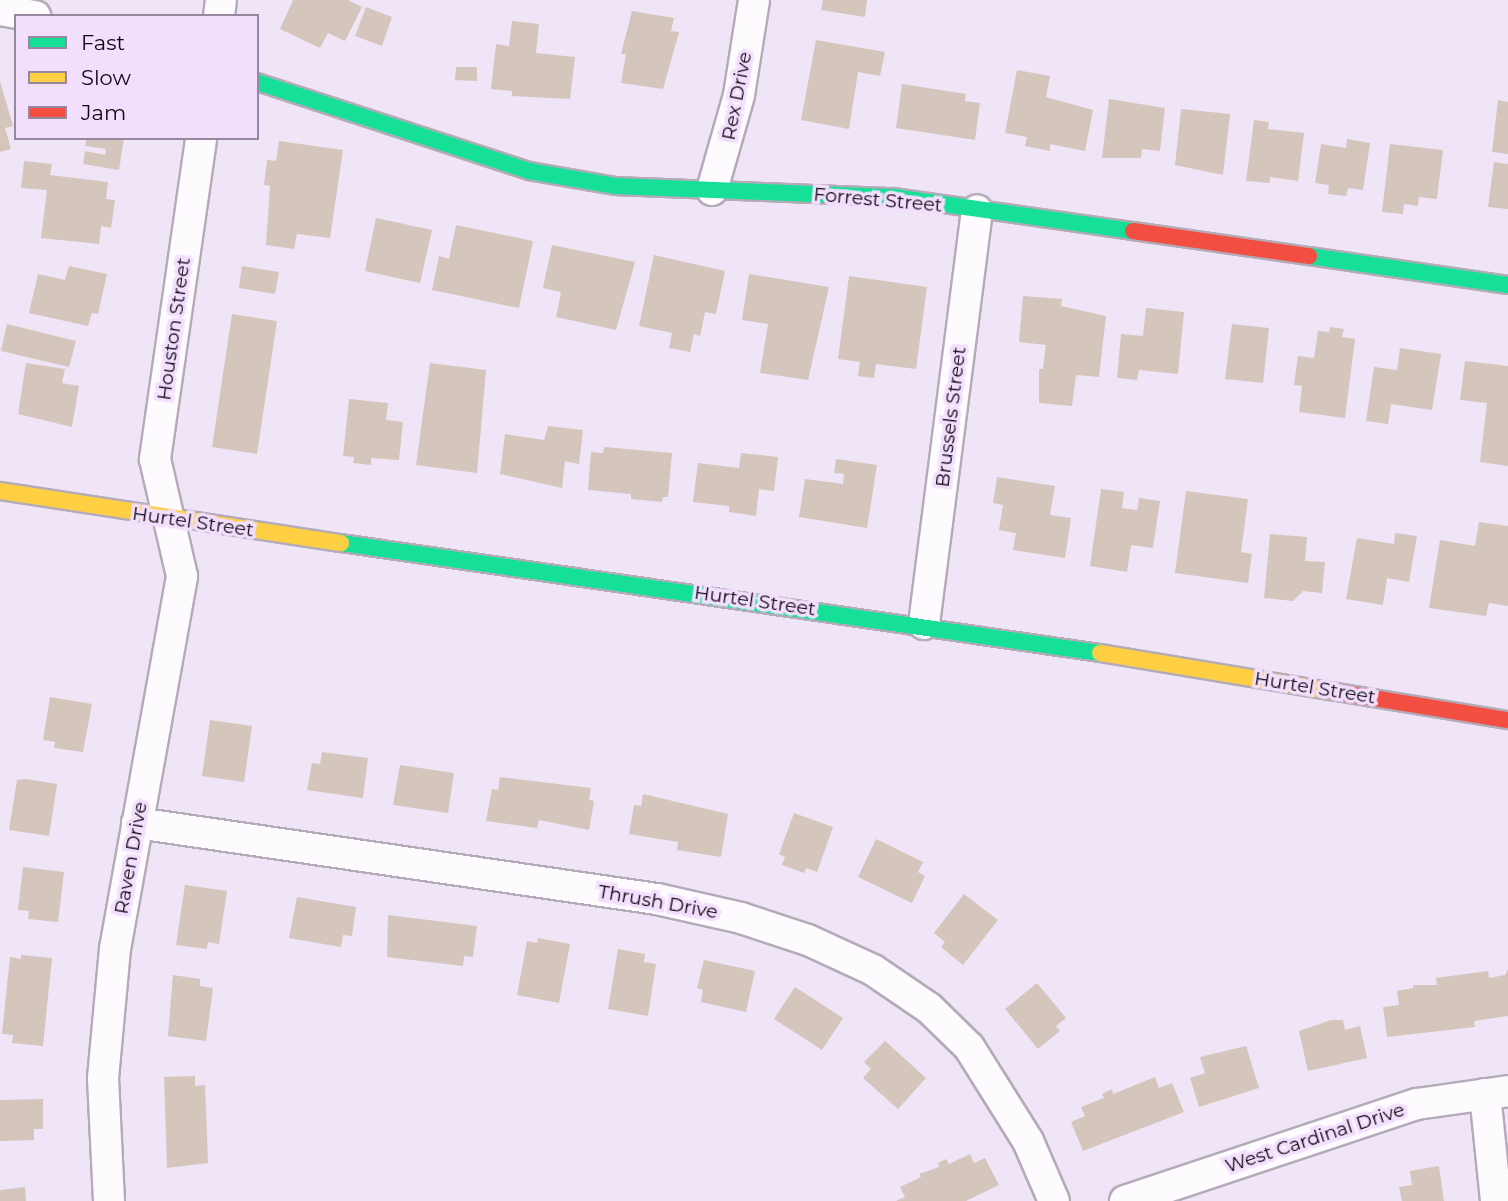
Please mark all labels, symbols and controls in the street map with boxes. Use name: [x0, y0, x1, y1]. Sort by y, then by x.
legend: [14, 14, 259, 140]
text: Fast: [81, 30, 125, 55]
street label: Rex Drive: [717, 50, 757, 142]
text: Slow: [81, 65, 131, 90]
text: Jam: [81, 100, 126, 125]
street label: Forrest Street: [813, 183, 943, 217]
street label: Houston Street: [153, 256, 195, 402]
street label: Brussels Street: [931, 345, 971, 489]
street label: Hurtel Street: [131, 502, 255, 542]
street label: Hurtel Street: [693, 581, 817, 621]
street label: Hurtel Street: [1253, 667, 1377, 709]
street label: Raven Drive: [110, 800, 152, 916]
street label: Thrush Drive: [596, 880, 720, 924]
street label: West Cardinal Drive: [1222, 1098, 1408, 1178]

